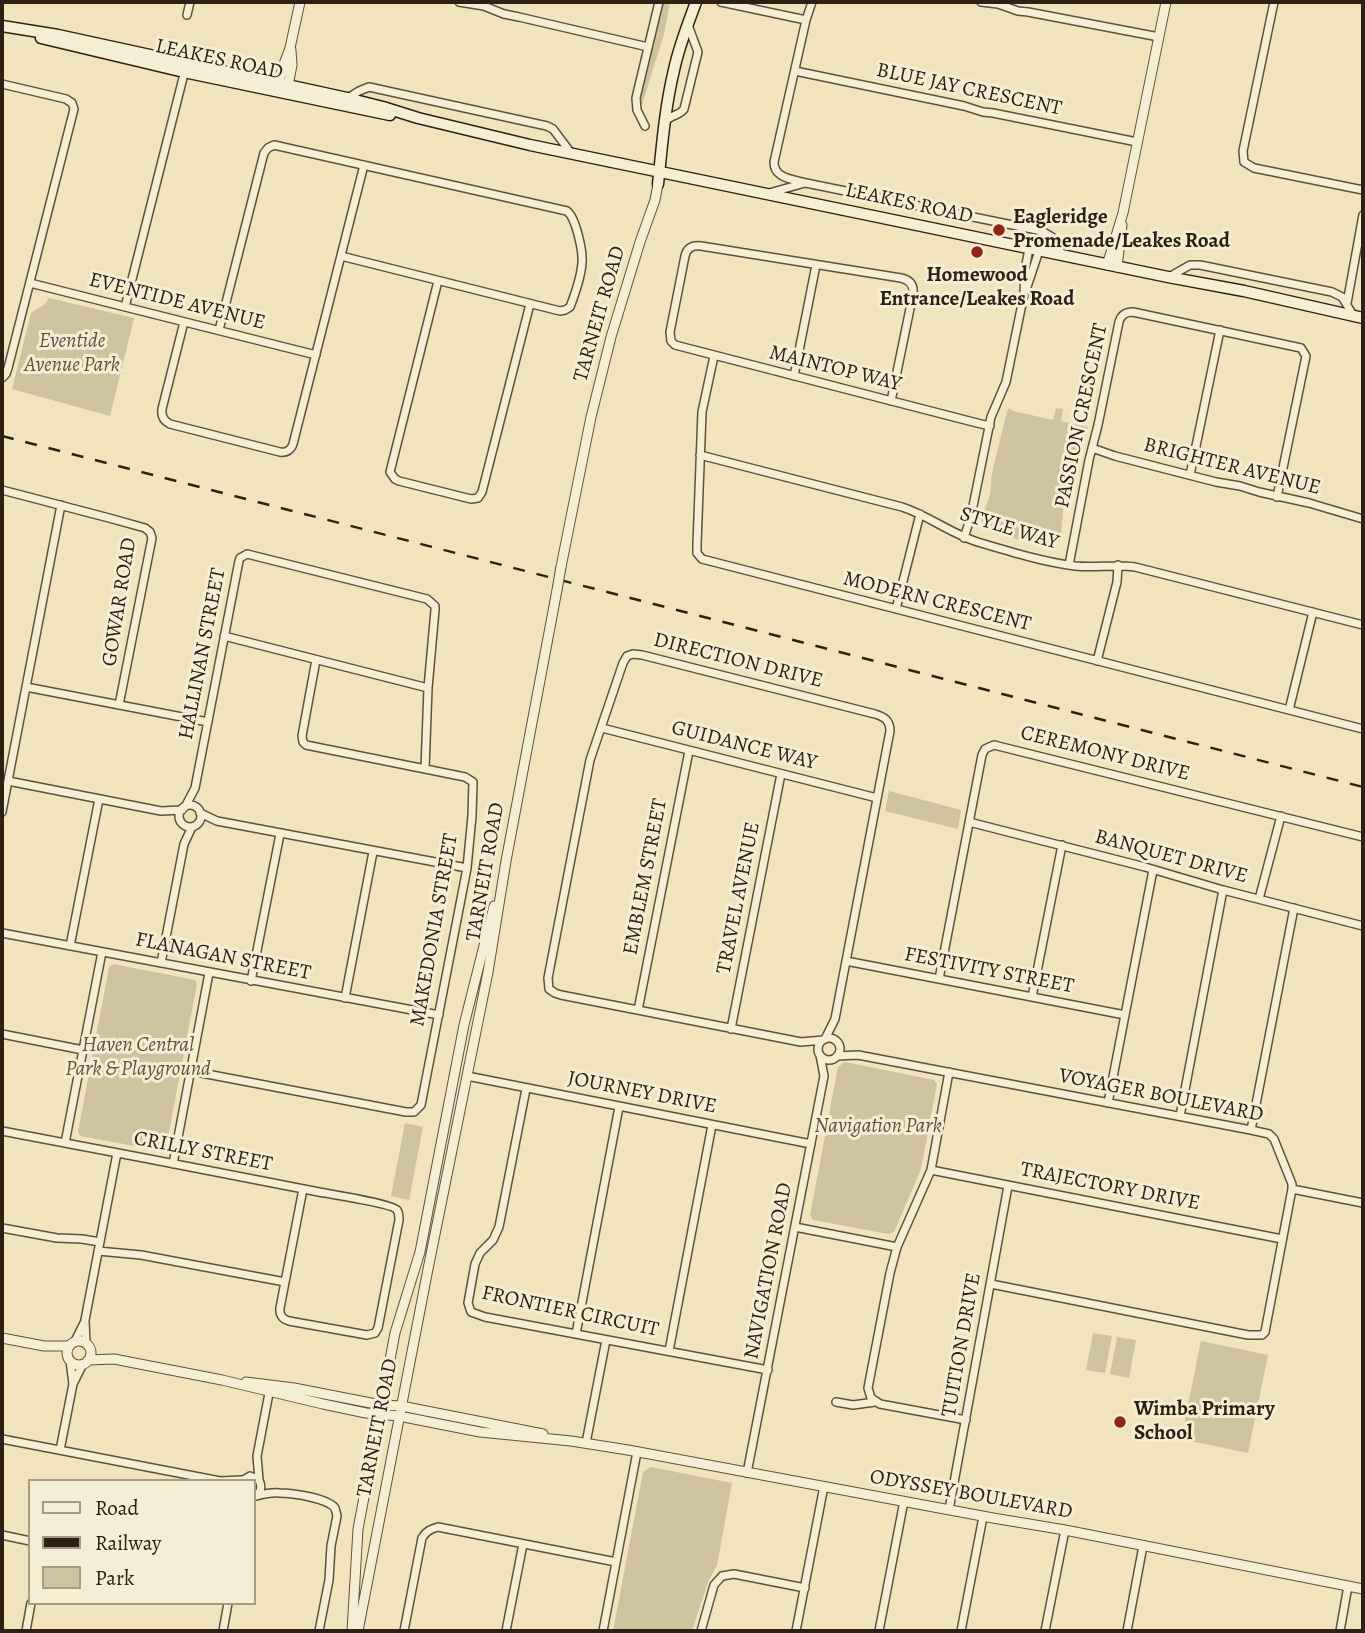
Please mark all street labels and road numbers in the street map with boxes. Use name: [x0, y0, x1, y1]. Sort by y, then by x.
street label: LEAKES ROAD: [153, 34, 285, 86]
street label: BLUE JAY CRESCENT: [874, 58, 1064, 122]
street label: LEAKES ROAD: [843, 178, 975, 230]
street label: TARNEIT ROAD: [569, 243, 631, 385]
street label: EVENTIDE AVENUE: [86, 268, 268, 336]
street label: PASSION CRESCENT: [1050, 321, 1114, 511]
street label: MAINTOP WAY: [766, 340, 904, 398]
street label: BRIGHTER AVENUE: [1141, 433, 1323, 501]
street label: STYLE WAY: [956, 502, 1062, 556]
street label: GOWAR ROAD: [97, 536, 143, 668]
street label: HALLINAN STREET: [174, 566, 232, 742]
street label: MODERN CRESCENT: [841, 566, 1033, 638]
street label: DIRECTION DRIVE: [651, 628, 825, 694]
street label: GUIDANCE WAY: [669, 716, 819, 776]
street label: CEREMONY DRIVE: [1018, 721, 1192, 787]
street label: EMBLEM STREET: [618, 797, 674, 957]
street label: TARNEIT ROAD: [461, 801, 511, 943]
street label: TRAVEL AVENUE: [712, 820, 766, 976]
street label: BANQUET DRIVE: [1092, 824, 1250, 890]
street label: MAKEDONIA STREET: [406, 832, 464, 1028]
street label: FLANAGAN STREET: [133, 928, 313, 986]
street label: FESTIVITY STREET: [902, 942, 1076, 1000]
street label: VOYAGER BOULEVARD: [1057, 1064, 1265, 1128]
street label: JOURNEY DRIVE: [565, 1066, 719, 1120]
street label: CRILLY STREET: [132, 1126, 274, 1178]
street label: TRAJECTORY DRIVE: [1018, 1157, 1202, 1217]
street label: NAVIGATION ROAD: [740, 1181, 798, 1361]
street label: TUITION DRIVE: [937, 1271, 987, 1419]
street label: FRONTIER CIRCUIT: [479, 1281, 661, 1343]
street label: TARNEIT ROAD: [352, 1357, 404, 1499]
street label: ODYSSEY BOULEVARD: [868, 1465, 1074, 1525]

